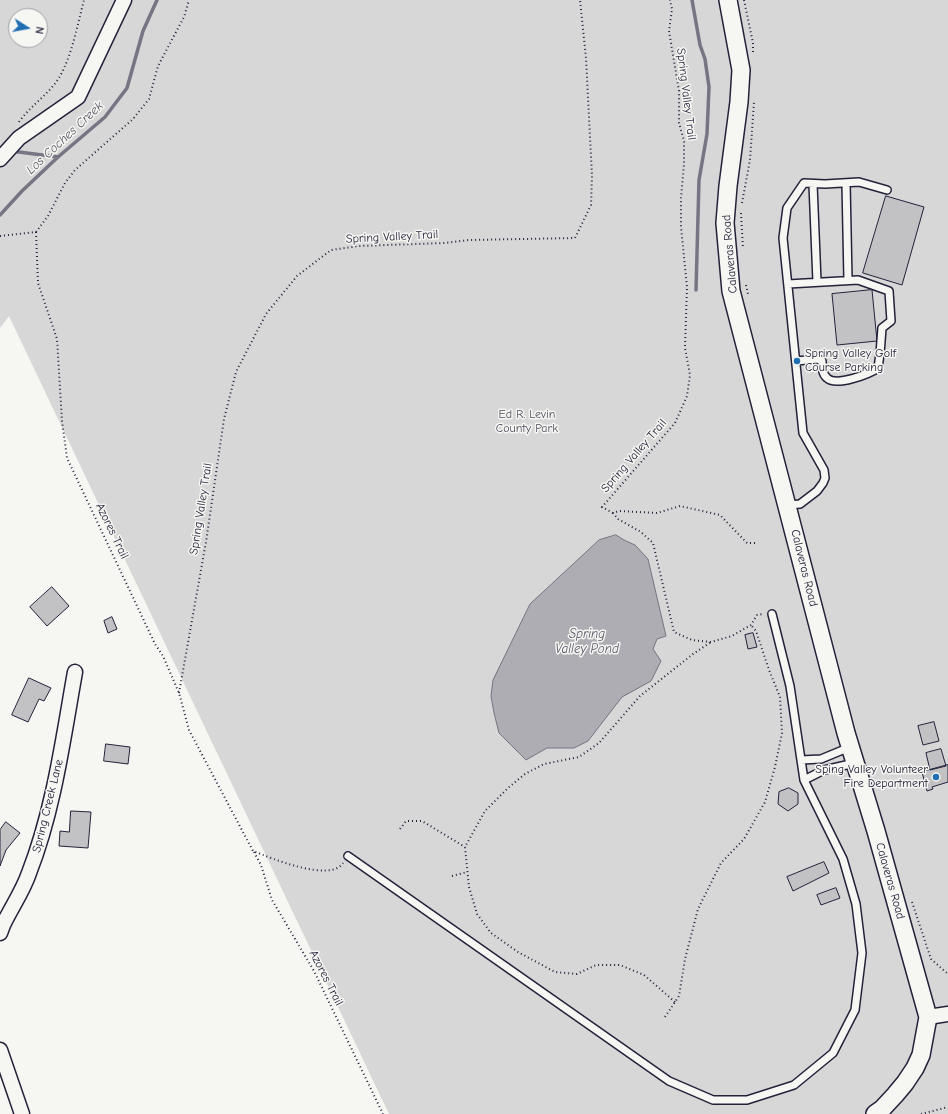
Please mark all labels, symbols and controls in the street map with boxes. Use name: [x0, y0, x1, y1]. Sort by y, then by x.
north arrow: [8, 8, 48, 48]
text: N: [32, 25, 46, 35]
street label: Spring Valley Trail: [673, 47, 699, 141]
water label: Los Coches Creek: [23, 98, 107, 178]
street label: Calaveras Road: [719, 214, 741, 294]
street label: Spring Valley Trail: [345, 227, 439, 247]
place label: Spring Valley Golf Course Parking: [805, 347, 896, 375]
marker: Spring Valley Golf Course Parking: [792, 356, 802, 366]
park label: Ed R. Levin County Park: [496, 408, 558, 436]
street label: Spring Valley Trail: [598, 416, 670, 496]
street label: Spring Valley Trail: [187, 462, 215, 556]
street label: Azores Trail: [92, 501, 132, 561]
street label: Calaveras Road: [787, 528, 821, 608]
water label: Spring Valley Pond: [555, 626, 619, 657]
street label: Spring Creek Lane: [29, 758, 67, 854]
place label: Sping Valley Volunteer Fire Department: [815, 763, 928, 791]
marker: Sping Valley Volunteer Fire Department: [931, 772, 941, 782]
street label: Calaveras Road: [872, 841, 908, 921]
street label: Azores Trail: [306, 948, 346, 1008]

